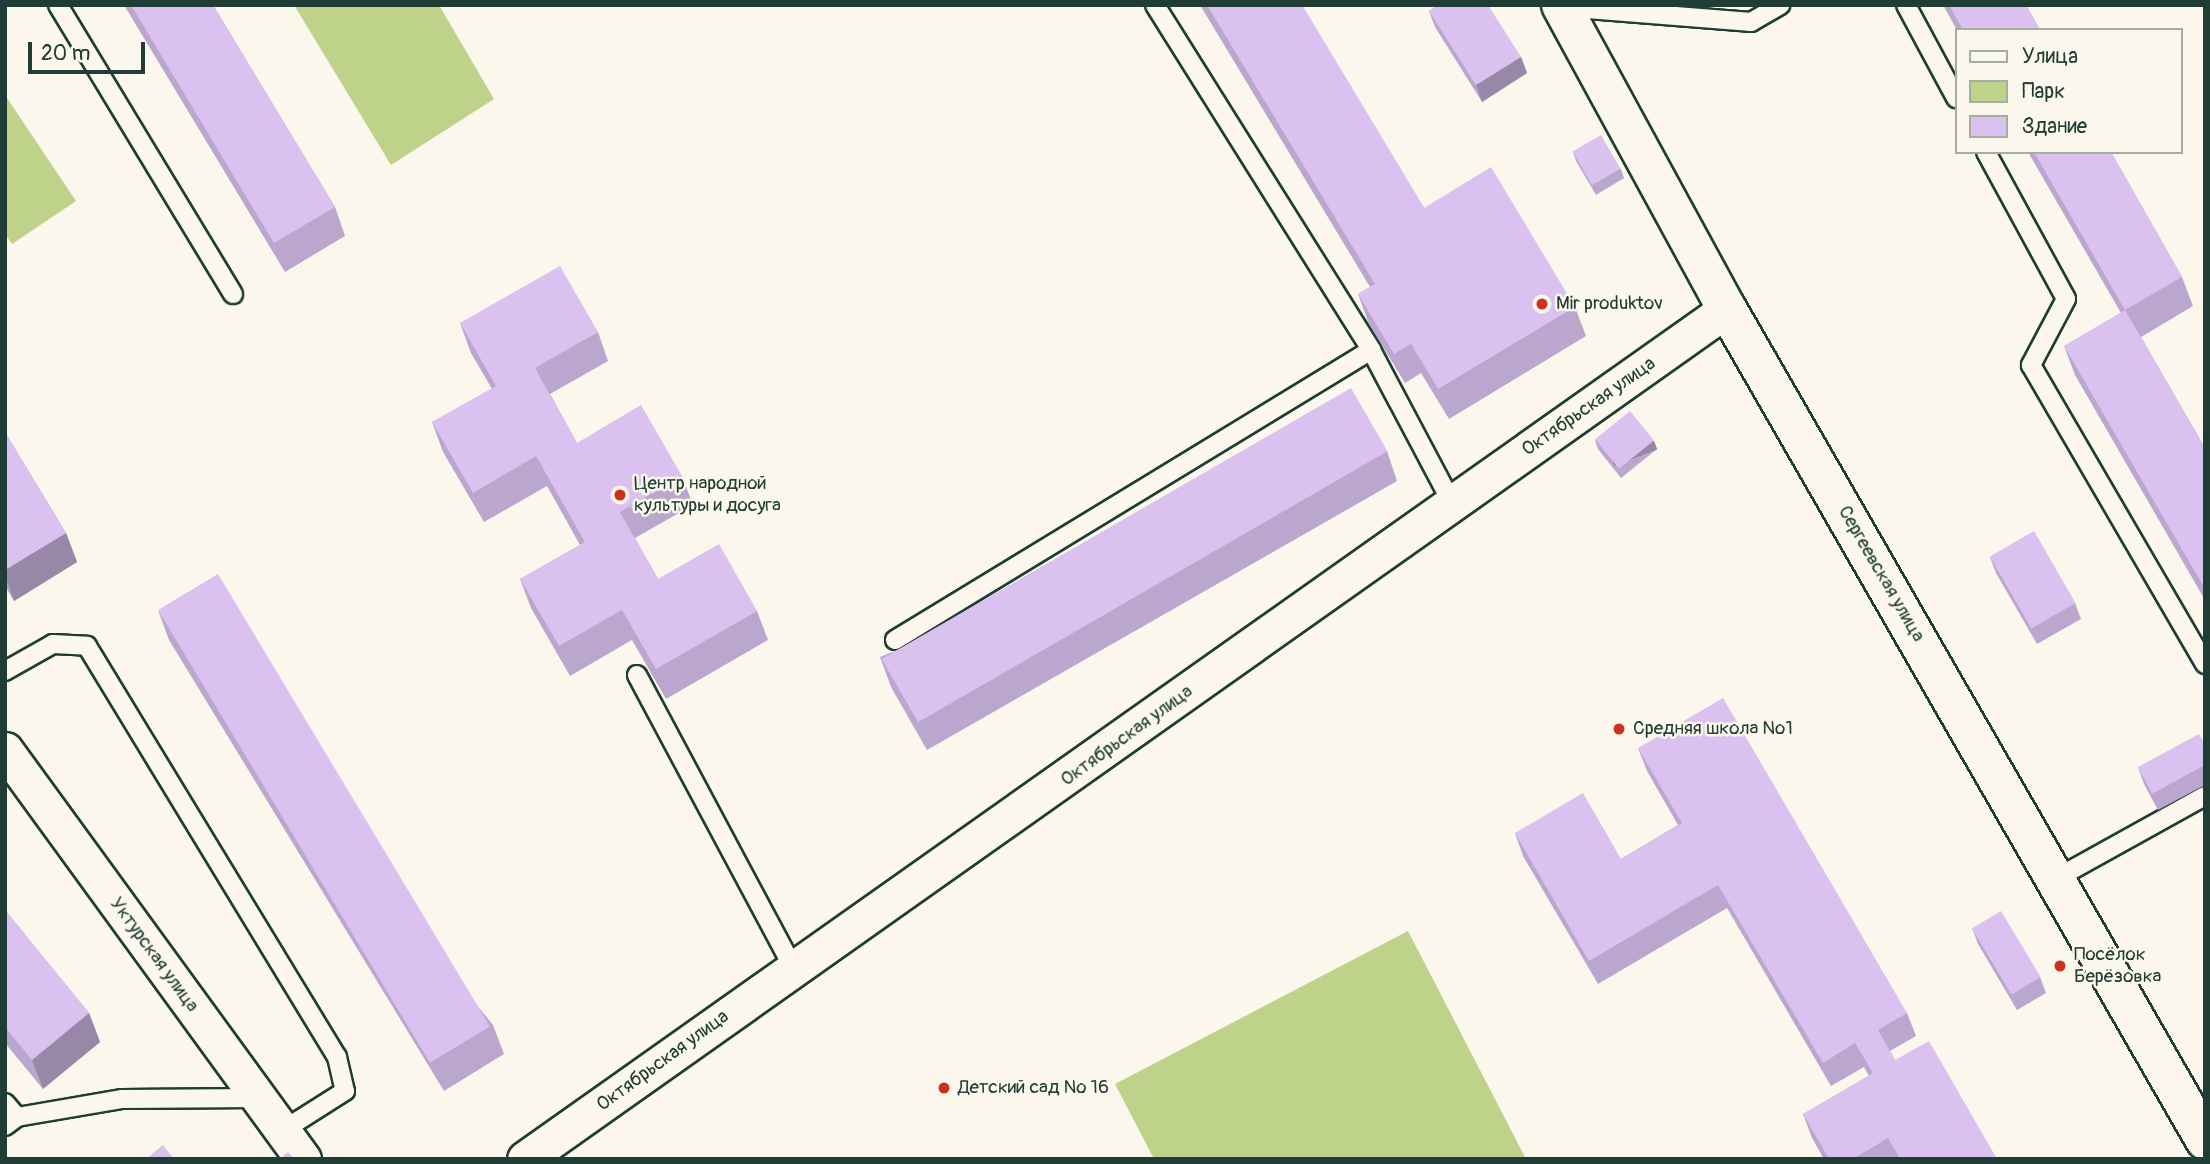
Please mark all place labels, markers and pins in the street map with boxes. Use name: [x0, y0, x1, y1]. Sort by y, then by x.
place label: Mir produktov: [1556, 293, 1663, 315]
marker: Mir produktov: [1534, 296, 1550, 312]
place label: Центр народной культуры и досуга: [634, 473, 781, 517]
marker: Центр народной культуры и досуга: [612, 487, 628, 503]
place label: Средняя школа №1: [1633, 718, 1793, 740]
marker: Средняя школа №1: [1611, 721, 1627, 737]
place label: Посёлок Берёзовка: [2074, 944, 2161, 988]
marker: Посёлок Берёзовка: [2052, 958, 2068, 974]
place label: Детский сад № 16: [958, 1077, 1109, 1099]
marker: Детский сад № 16: [936, 1080, 952, 1096]

